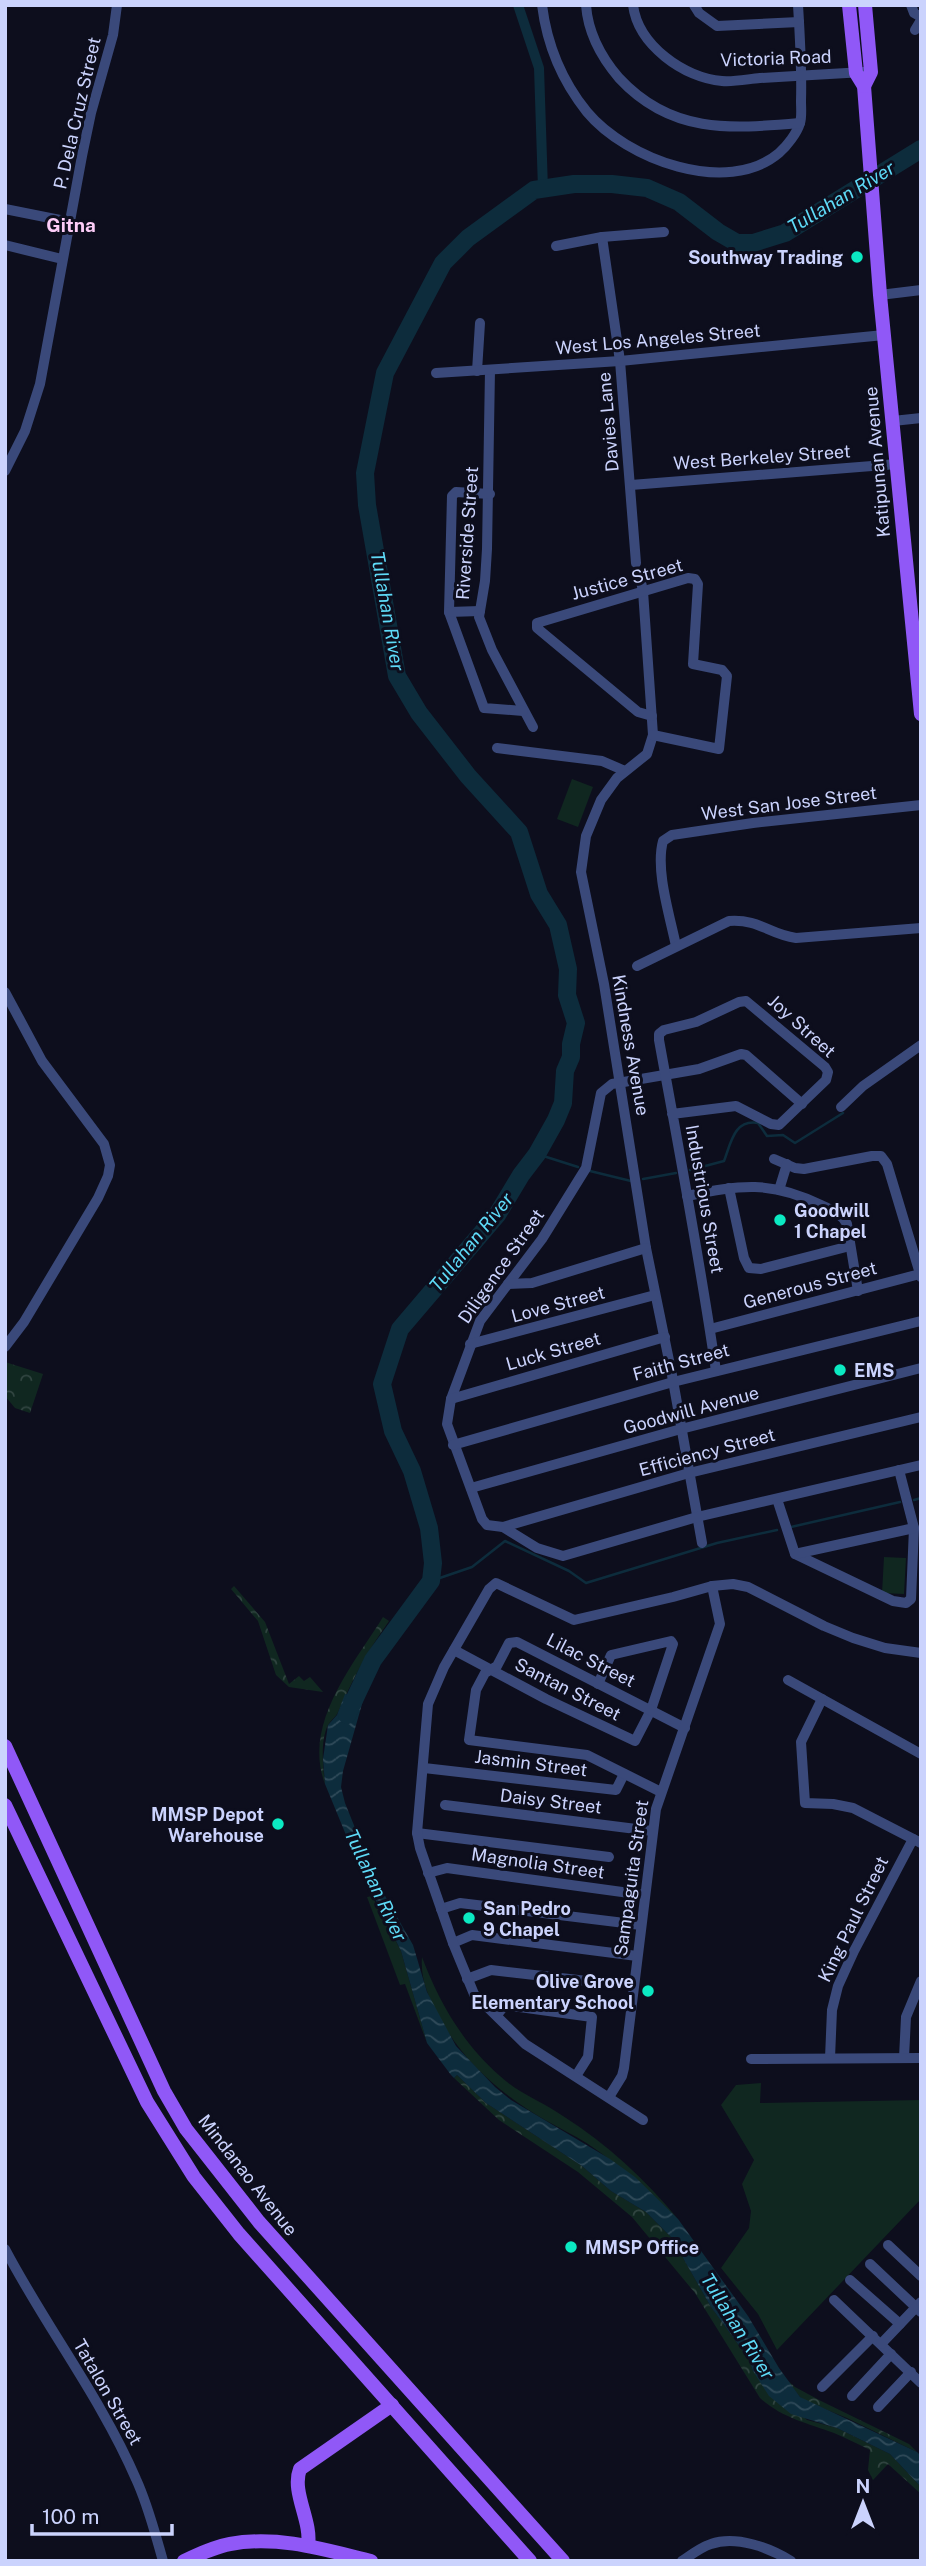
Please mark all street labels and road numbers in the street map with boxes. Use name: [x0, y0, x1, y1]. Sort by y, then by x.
street label: P. Dela Cruz Street: [49, 35, 105, 191]
street label: Victoria Road: [720, 46, 832, 70]
street label: West Los Angeles Street: [555, 320, 761, 358]
street label: Davies Lane: [593, 371, 623, 473]
street label: Katipunan Avenue: [860, 386, 894, 538]
street label: West Berkeley Street: [673, 440, 851, 474]
street label: Riverside Street: [452, 465, 482, 601]
street label: Justice Street: [569, 554, 685, 604]
street label: West San Jose Street: [700, 782, 878, 824]
street label: Kindness Avenue: [608, 973, 654, 1117]
street label: Joy Street: [764, 990, 840, 1062]
street label: Industrious Street: [682, 1123, 728, 1275]
street label: Diligence Street: [454, 1205, 548, 1327]
street label: Generous Street: [741, 1257, 879, 1313]
street label: Love Street: [509, 1281, 607, 1327]
street label: Luck Street: [503, 1327, 603, 1375]
street label: Faith Street: [630, 1339, 732, 1385]
street label: Goodwill Avenue: [621, 1382, 761, 1438]
street label: Efficiency Street: [637, 1424, 777, 1480]
street label: Lilac Street: [543, 1629, 639, 1691]
street label: Santan Street: [511, 1653, 625, 1725]
street label: Jasmin Street: [473, 1746, 589, 1780]
street label: Daisy Street: [499, 1784, 603, 1818]
street label: Sampaguita Street: [610, 1798, 652, 1958]
street label: Magnolia Street: [470, 1843, 606, 1883]
street label: King Paul Street: [814, 1853, 892, 1985]
street label: Mindanao Avenue: [194, 2110, 302, 2240]
street label: Tatalon Street: [69, 2335, 147, 2449]

